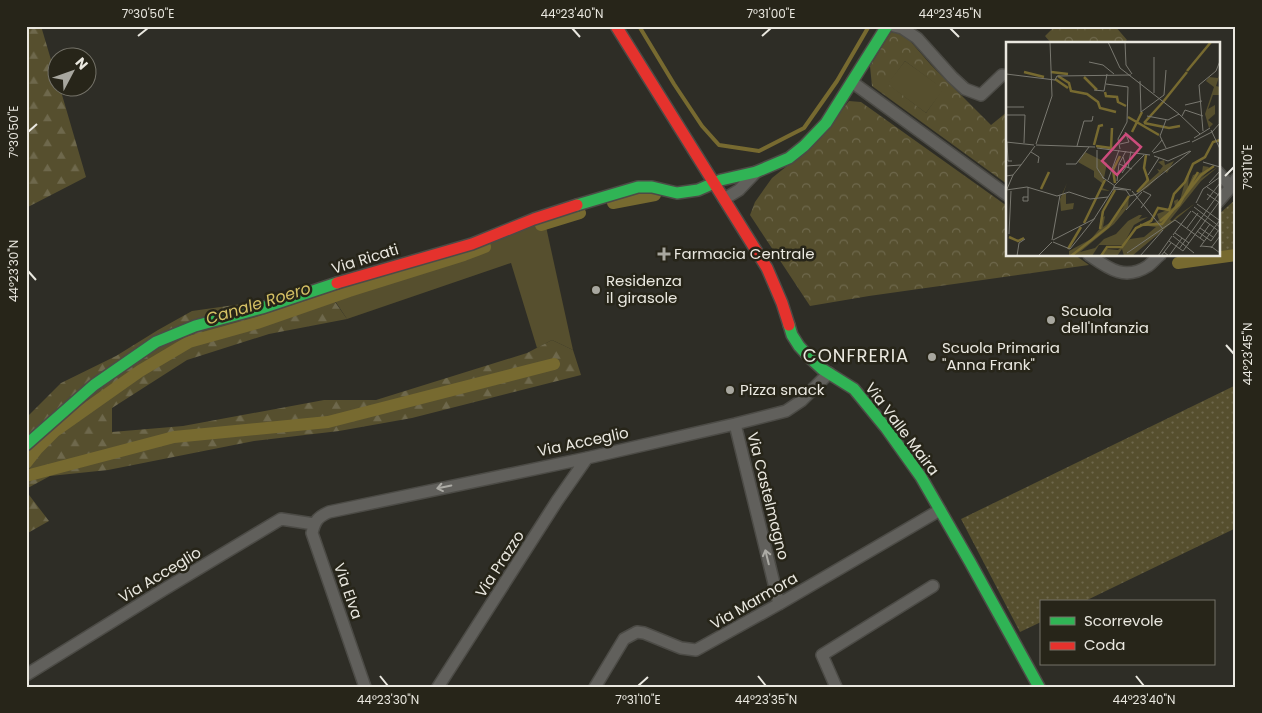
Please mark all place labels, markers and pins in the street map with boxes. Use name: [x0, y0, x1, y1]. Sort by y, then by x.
place label: Farmacia Centrale: [674, 243, 815, 264]
marker: Farmacia Centrale: [658, 248, 670, 260]
place label: Residenza il girasole: [606, 270, 682, 308]
marker: Residenza il girasole: [590, 284, 602, 296]
place label: Scuola dell'Infanzia: [1061, 300, 1149, 338]
marker: Scuola dell'Infanzia: [1045, 314, 1057, 326]
place label: Scuola Primaria "Anna Frank": [942, 337, 1060, 375]
marker: Scuola Primaria "Anna Frank": [926, 351, 938, 363]
place label: Pizza snack: [740, 379, 825, 400]
marker: Pizza snack: [724, 384, 736, 396]

